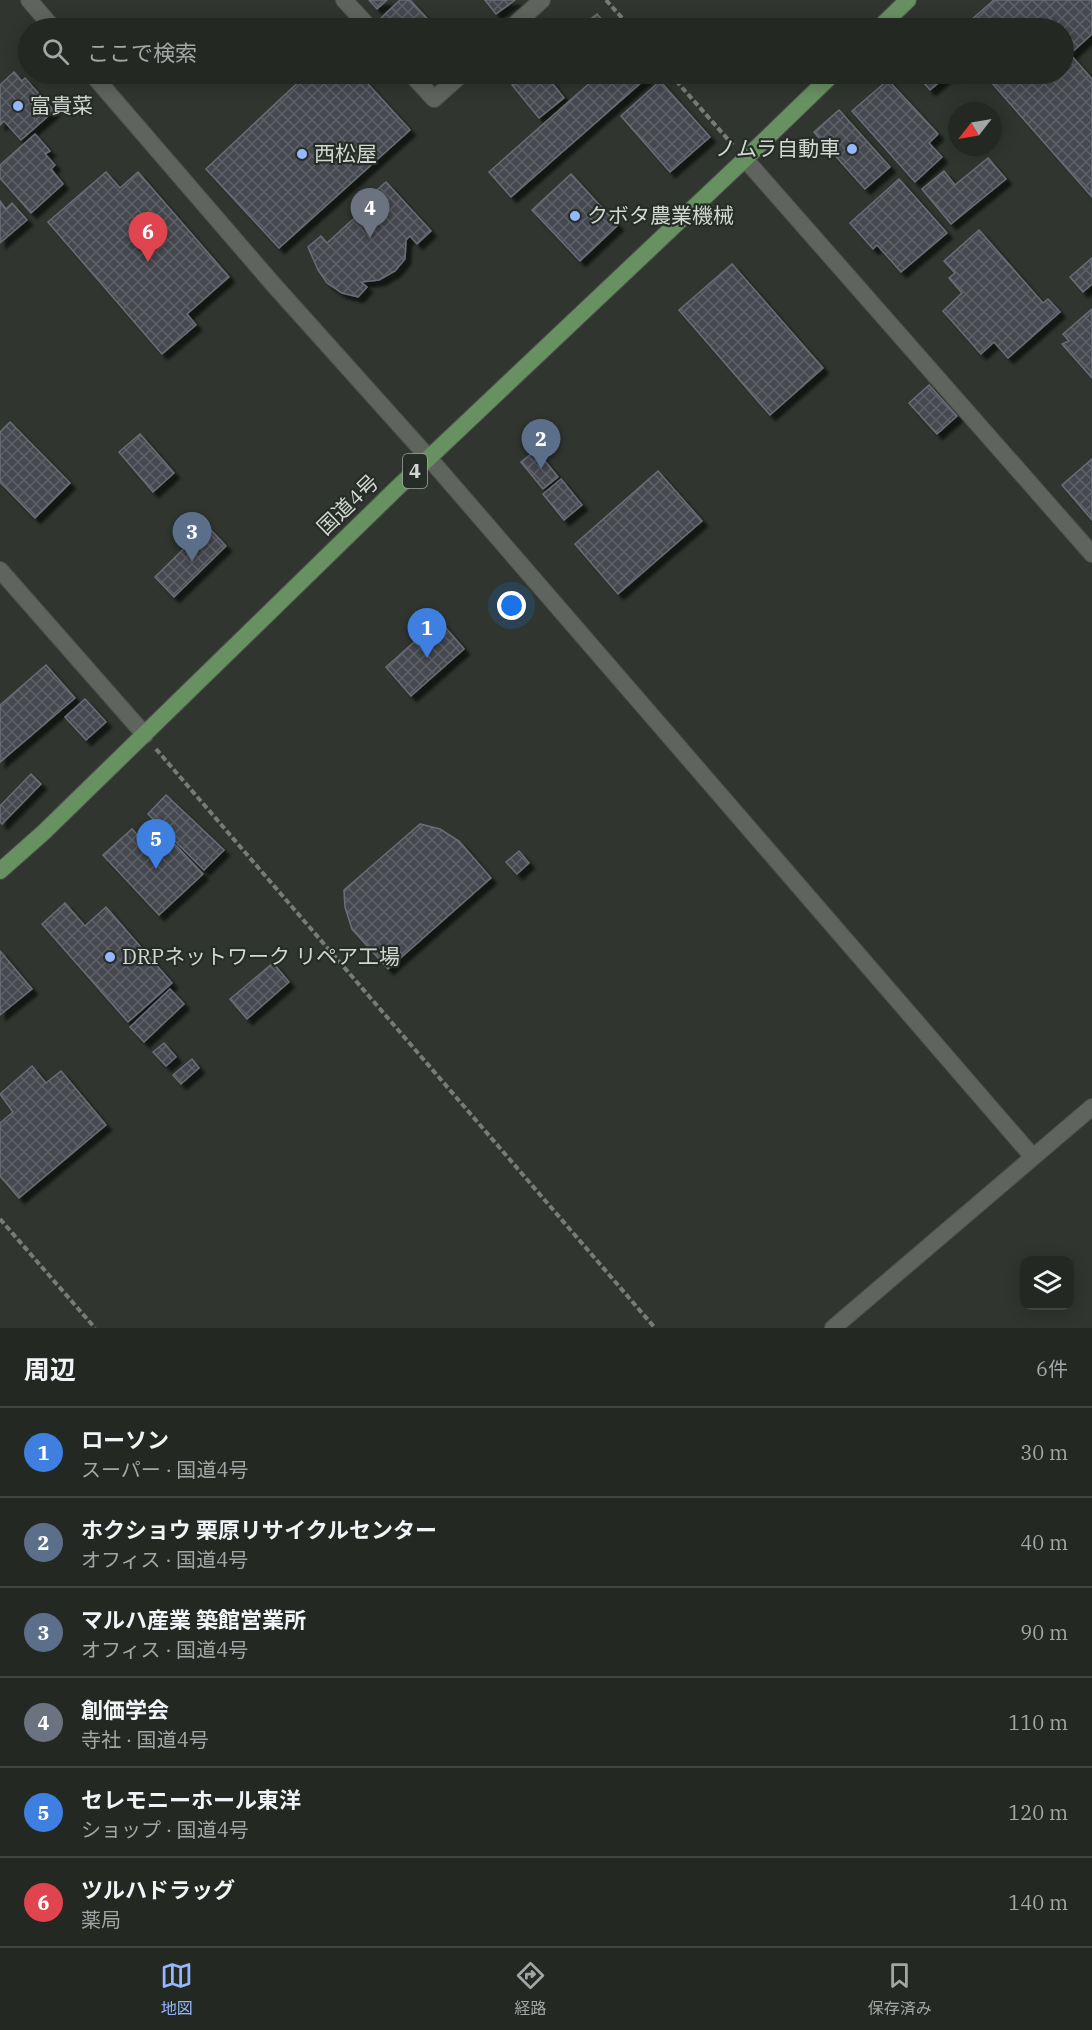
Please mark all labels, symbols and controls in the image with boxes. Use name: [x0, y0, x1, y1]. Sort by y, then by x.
search box: [18, 18, 1074, 84]
icon: search: [39, 35, 72, 68]
text: ここで検索: [87, 38, 197, 67]
place label: 富貴菜: [30, 91, 93, 119]
marker: 富貴菜: [11, 99, 25, 113]
north arrow: [948, 102, 1002, 156]
place label: ノムラ自動車: [715, 134, 840, 162]
place label: 西松屋: [314, 139, 377, 167]
marker: ノムラ自動車: [845, 142, 859, 156]
marker: 西松屋: [295, 147, 309, 161]
pin: 4: [350, 188, 389, 238]
place label: クボタ農業機械: [587, 201, 734, 229]
marker: クボタ農業機械: [568, 209, 582, 223]
pin: 6: [128, 212, 168, 262]
pin: 2: [522, 420, 560, 469]
road number: 4: [403, 454, 427, 488]
street label: 国道4号: [310, 468, 384, 541]
pin: 3: [172, 512, 212, 562]
your location: [497, 591, 526, 620]
pin: 1: [408, 608, 446, 658]
pin: 5: [136, 820, 176, 869]
place label: DRPネットワーク リペア工場: [122, 942, 400, 970]
marker: DRPネットワーク リペア工場: [103, 950, 117, 964]
map controls: [1020, 1256, 1074, 1310]
button: layers: [1020, 1256, 1074, 1310]
text: 周辺: [24, 1352, 76, 1386]
text: 6件: [1036, 1355, 1068, 1382]
text: ローソン: [81, 1425, 169, 1454]
text: 1: [38, 1439, 50, 1466]
text: 30 m: [1020, 1439, 1068, 1466]
text: スーパー · 国道4号: [81, 1456, 249, 1483]
text: ホクショウ 栗原リサイクルセンター: [81, 1515, 437, 1544]
text: 2: [38, 1529, 50, 1556]
text: 40 m: [1020, 1529, 1068, 1556]
text: オフィス · 国道4号: [81, 1546, 248, 1573]
text: マルハ産業 築館営業所: [81, 1605, 306, 1634]
text: 3: [38, 1619, 50, 1646]
text: 90 m: [1020, 1619, 1068, 1646]
text: オフィス · 国道4号: [81, 1636, 248, 1663]
text: 創価学会: [81, 1695, 169, 1724]
text: 4: [38, 1709, 50, 1736]
text: 110 m: [1008, 1709, 1068, 1736]
text: 寺社 · 国道4号: [81, 1726, 209, 1753]
text: セレモニーホール東洋: [81, 1785, 301, 1814]
text: 5: [38, 1799, 50, 1826]
text: 120 m: [1008, 1799, 1068, 1826]
text: ショップ · 国道4号: [81, 1816, 249, 1843]
text: ツルハドラッグ: [81, 1875, 235, 1904]
text: 6: [38, 1889, 50, 1916]
text: 140 m: [1008, 1889, 1068, 1916]
text: 薬局: [81, 1906, 121, 1933]
tab: 地図: [160, 1959, 193, 2019]
tab: 経路: [514, 1959, 547, 2019]
tab: 保存済み: [868, 1959, 932, 2019]

